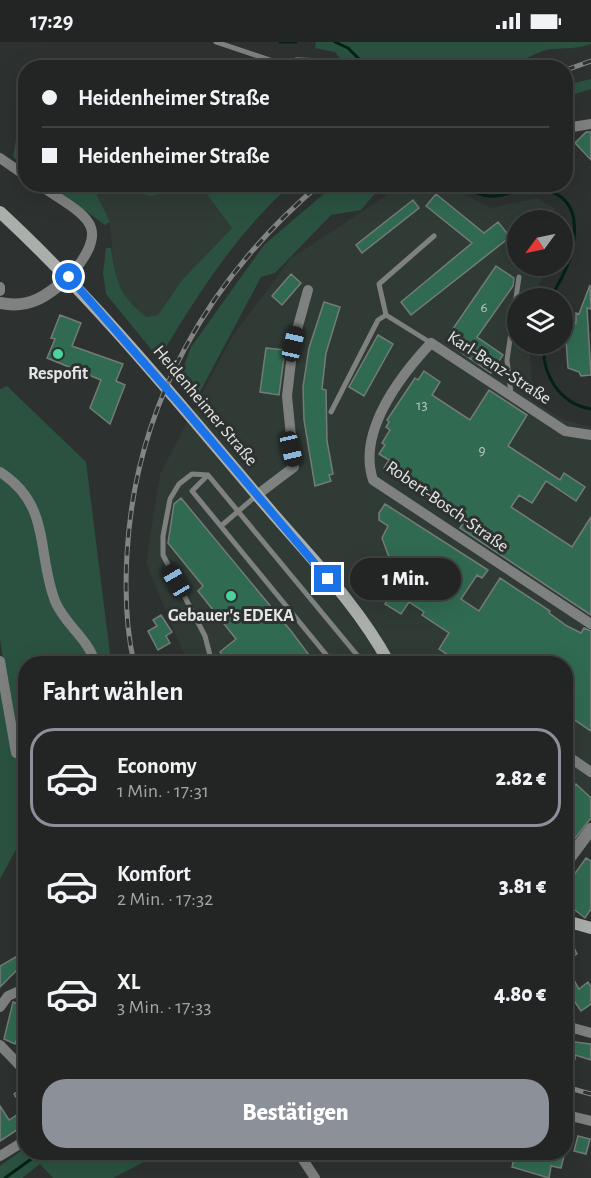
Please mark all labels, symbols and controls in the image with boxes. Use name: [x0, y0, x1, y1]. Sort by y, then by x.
text: 17:29: [30, 10, 73, 32]
text: Heidenheimer Straße: [78, 87, 270, 109]
text: Heidenheimer Straße: [78, 145, 270, 167]
north arrow: [507, 210, 573, 276]
map controls: [507, 210, 573, 354]
route start: [55, 263, 82, 290]
button: layers: [507, 288, 573, 354]
house number: 6: [480, 300, 488, 315]
car: [280, 324, 306, 364]
street label: Karl-Benz-Straße: [444, 328, 554, 408]
street label: Heidenheimer Straße: [149, 342, 261, 470]
marker: Respofit: [51, 347, 65, 361]
place label: Respofit: [28, 365, 88, 383]
house number: 13: [416, 398, 428, 413]
car: [278, 429, 304, 469]
house number: 9: [478, 443, 486, 458]
street label: Robert-Bosch-Straße: [382, 458, 512, 556]
callout: 1 Min.: [349, 558, 460, 600]
car: [159, 561, 193, 601]
route end: [314, 565, 341, 592]
text: 1 Min.: [382, 569, 429, 589]
marker: Gebauer's EDEKA: [224, 589, 238, 603]
place label: Gebauer's EDEKA: [168, 607, 294, 625]
text: Fahrt wählen: [42, 678, 184, 705]
icon: car: [45, 751, 99, 805]
text: Economy: [117, 755, 197, 777]
text: 2.82 €: [496, 767, 546, 789]
text: 1 Min. · 17:31: [117, 781, 209, 801]
icon: car: [45, 859, 99, 913]
text: Komfort: [117, 863, 191, 885]
text: 3.81 €: [499, 875, 546, 897]
text: 2 Min. · 17:32: [117, 889, 213, 909]
icon: car: [45, 967, 99, 1021]
text: XL: [117, 971, 140, 993]
text: 4.80 €: [494, 983, 546, 1005]
text: 3 Min. · 17:33: [117, 997, 212, 1017]
button: Bestätigen: [42, 1079, 549, 1148]

